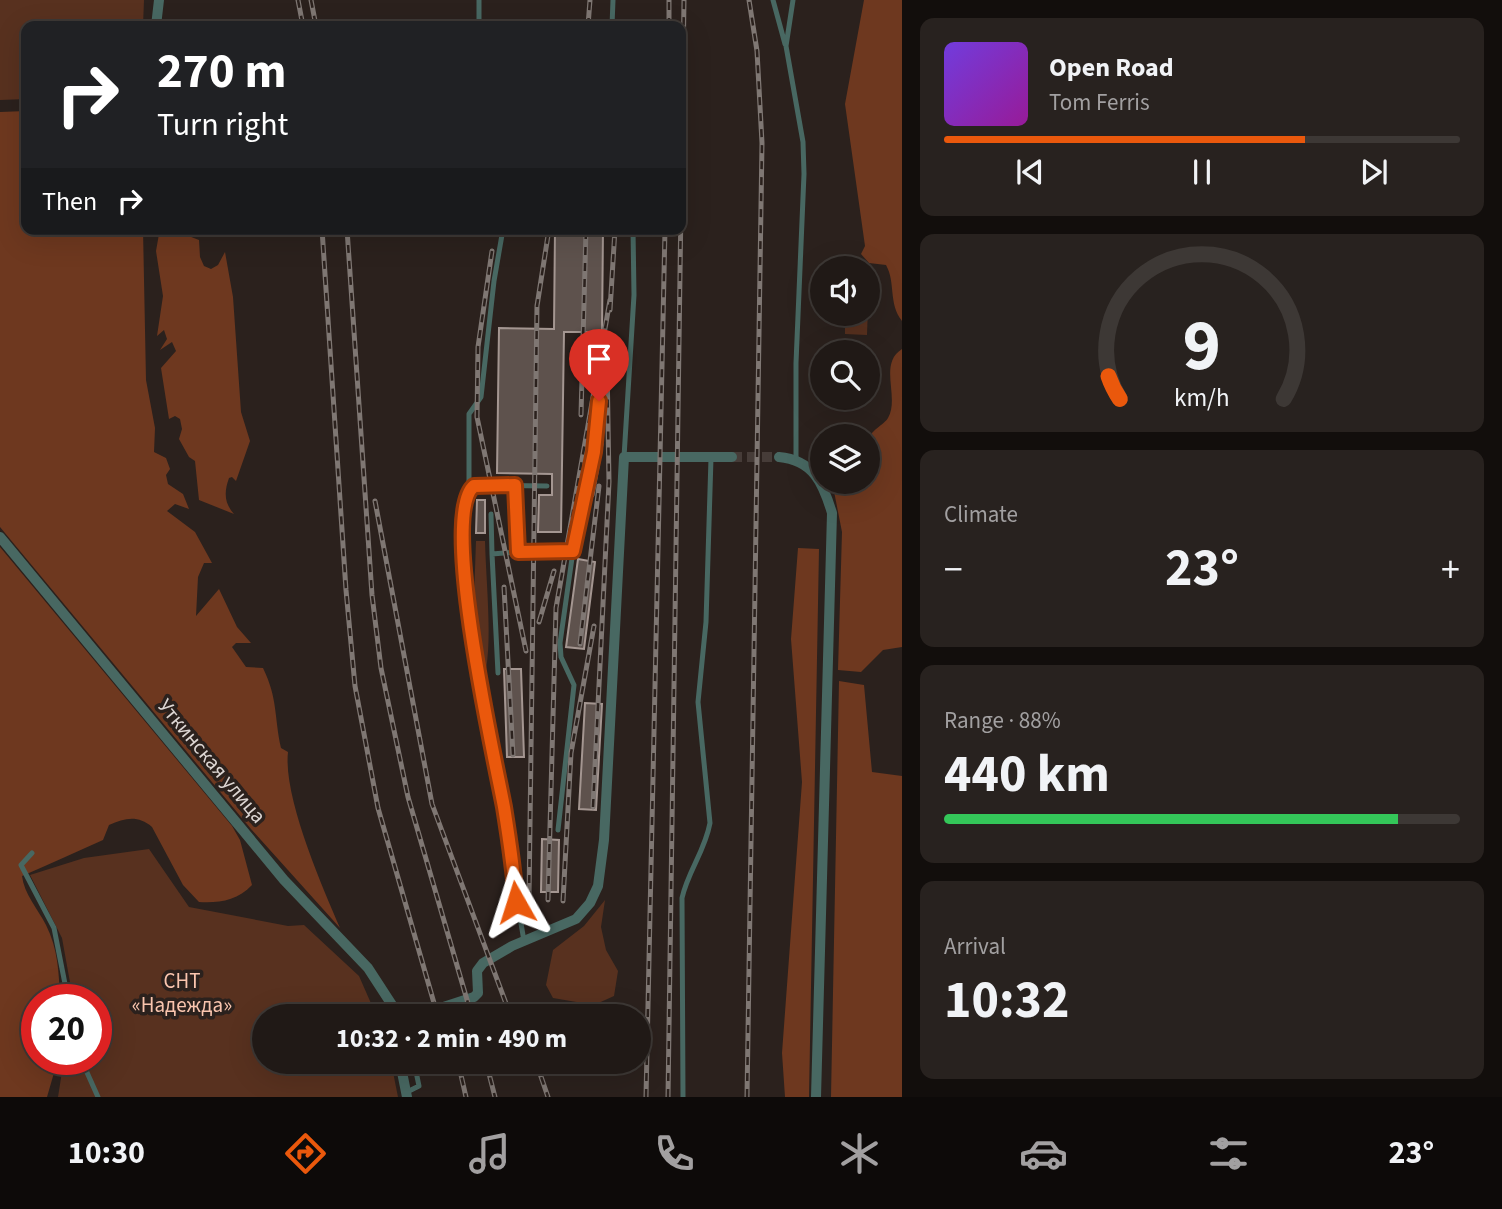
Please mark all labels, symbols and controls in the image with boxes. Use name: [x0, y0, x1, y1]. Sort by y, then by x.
text: 270 m: [157, 37, 286, 107]
icon: right: [42, 49, 133, 140]
text: Open Road: [1049, 49, 1174, 86]
text: Tom Ferris: [1049, 86, 1150, 119]
text: Turn right: [157, 102, 288, 148]
icon: previous: [1011, 153, 1049, 191]
icon: pause: [1183, 153, 1221, 191]
icon: next: [1355, 153, 1393, 191]
icon: right: [111, 182, 149, 220]
text: Then: [42, 183, 97, 220]
map controls: [810, 256, 880, 494]
button: sound: [810, 256, 880, 326]
text: 9: [1183, 294, 1221, 398]
pin: [569, 329, 629, 401]
icon: arrive: [580, 340, 618, 378]
button: search: [810, 340, 880, 410]
text: km/h: [1174, 379, 1230, 415]
button: layers: [810, 424, 880, 494]
text: Climate: [944, 498, 1018, 531]
text: 23°: [1165, 532, 1239, 606]
text: −: [944, 543, 963, 597]
text: +: [1441, 543, 1460, 597]
street label: Уткинская улица: [151, 692, 273, 830]
text: Range · 88%: [944, 704, 1061, 737]
text: 440 km: [944, 738, 1110, 812]
position arrow: [479, 865, 553, 939]
text: Arrival: [944, 930, 1006, 963]
text: 10:32: [944, 964, 1069, 1038]
park label: СНТ «Надежда»: [132, 966, 232, 1020]
speed limit sign: 20: [21, 984, 112, 1075]
text: 10:32 · 2 min · 490 m: [336, 1020, 567, 1057]
icon: directions: [281, 1129, 330, 1178]
icon: music: [465, 1129, 514, 1178]
icon: phone: [650, 1129, 699, 1178]
icon: climate: [835, 1129, 884, 1178]
icon: car: [1019, 1129, 1068, 1178]
icon: filters: [1204, 1129, 1253, 1178]
text: 10:30: [68, 1130, 145, 1176]
text: 23°: [1389, 1130, 1434, 1176]

